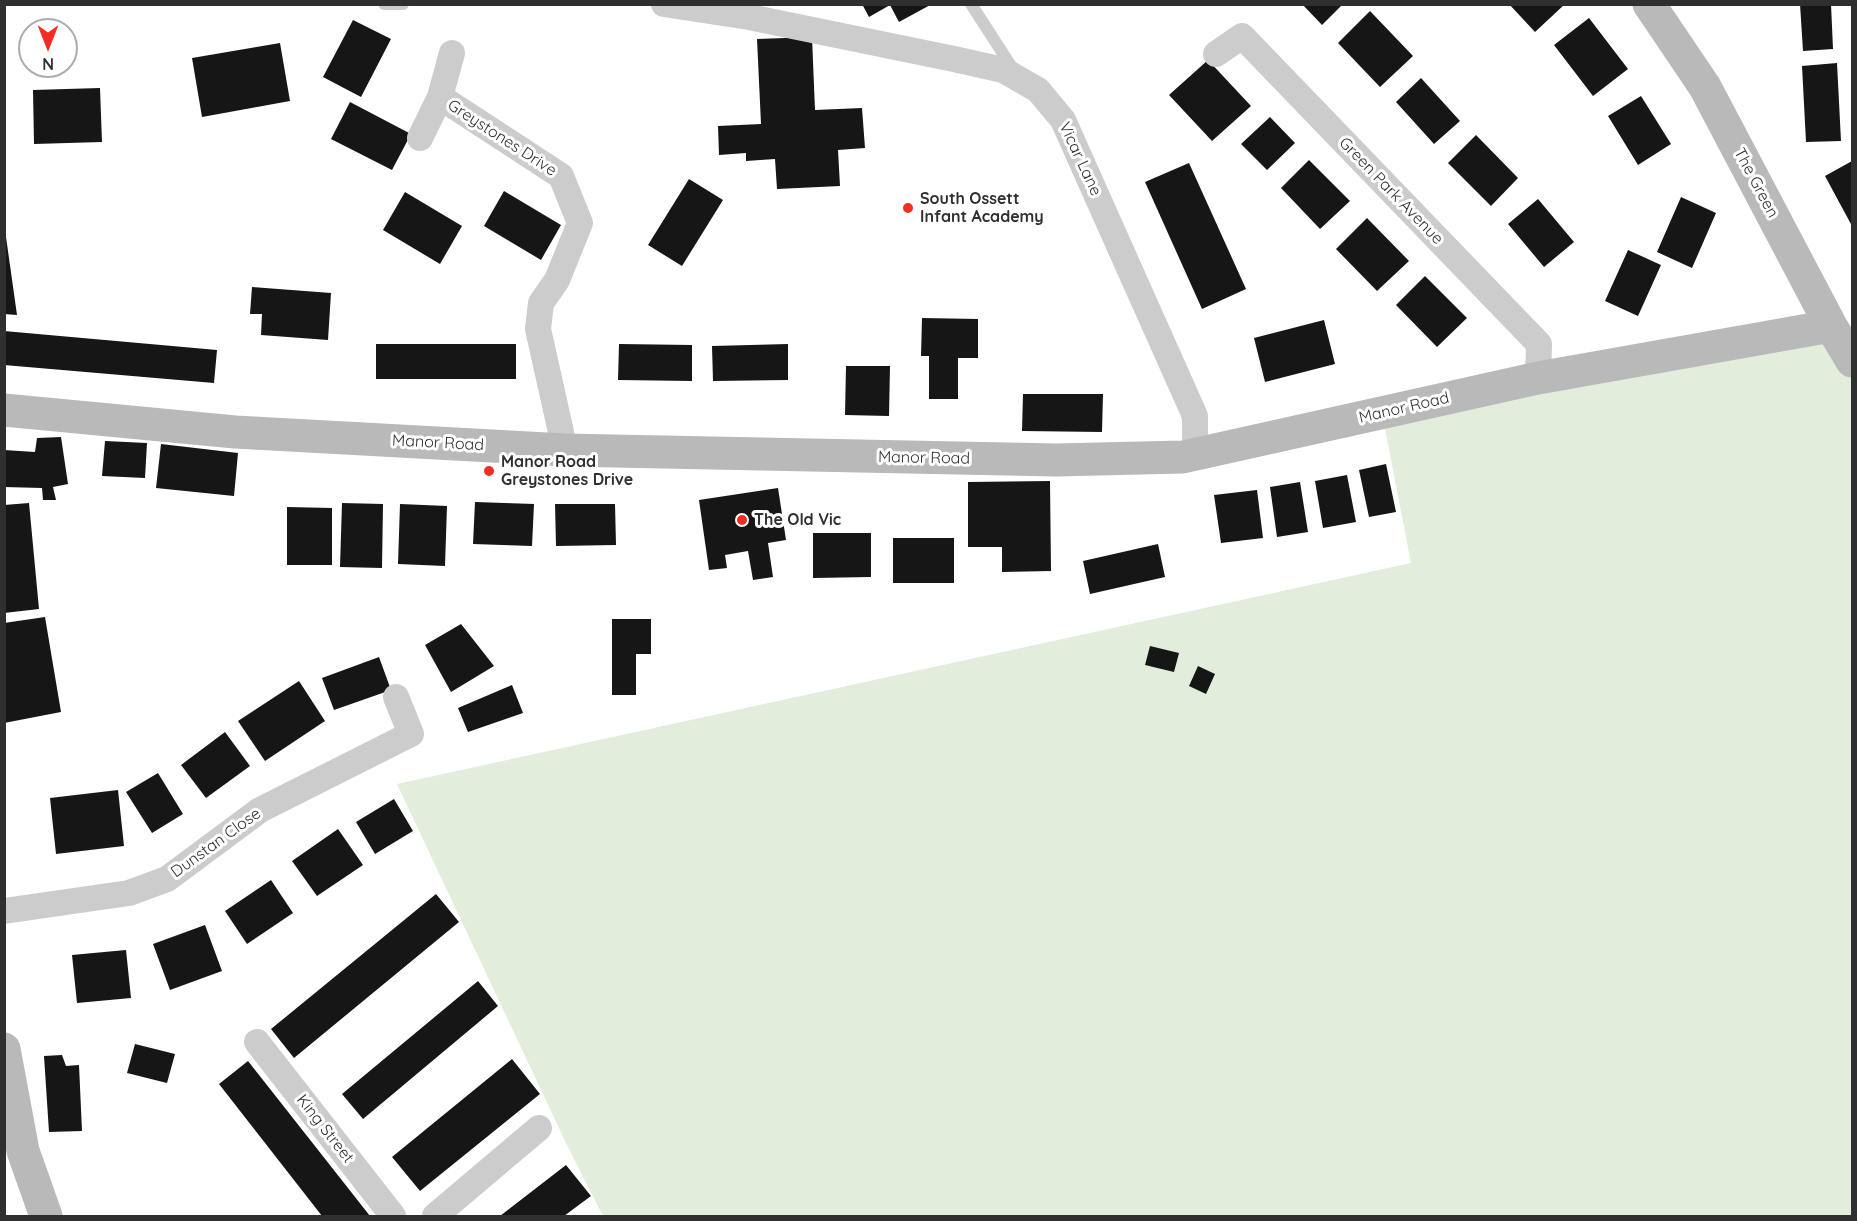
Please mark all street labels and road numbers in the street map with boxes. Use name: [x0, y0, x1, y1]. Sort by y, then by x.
street label: Greystones Drive: [444, 96, 560, 180]
street label: Vicar Lane: [1055, 119, 1105, 199]
street label: Green Park Avenue: [1335, 133, 1447, 249]
street label: The Green: [1730, 145, 1782, 221]
street label: Manor Road: [1357, 388, 1451, 428]
street label: Manor Road: [392, 431, 484, 455]
street label: Manor Road: [878, 448, 970, 468]
street label: Dunstan Close: [167, 804, 265, 882]
street label: King Street: [292, 1091, 358, 1167]

